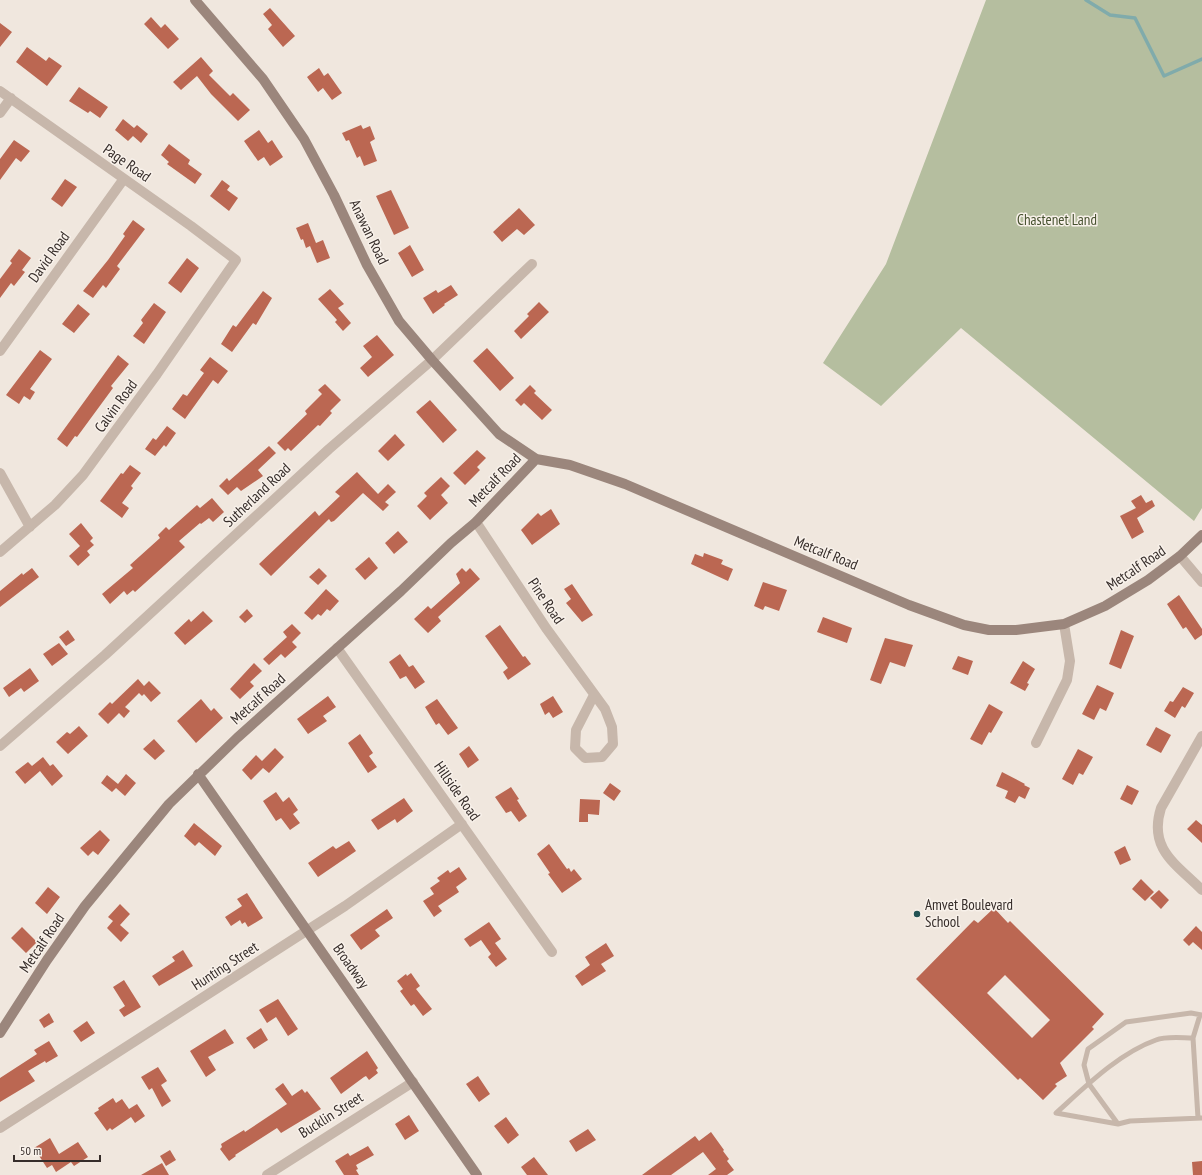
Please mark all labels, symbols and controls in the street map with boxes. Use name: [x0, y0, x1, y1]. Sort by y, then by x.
street label: Page Road: [100, 139, 155, 186]
street label: Anawan Road: [346, 196, 393, 267]
park label: Chastenet Land: [1017, 210, 1097, 229]
street label: David Road: [24, 228, 73, 286]
street label: Calvin Road: [90, 376, 141, 436]
street label: Metcalf Road: [464, 449, 525, 510]
street label: Sutherland Road: [219, 459, 294, 531]
street label: Metcalf Road: [791, 531, 861, 574]
street label: Metcalf Road: [1103, 541, 1169, 594]
street label: Pine Road: [524, 574, 569, 627]
street label: Metcalf Road: [226, 669, 289, 728]
street label: Hillside Road: [430, 757, 485, 824]
place label: Amvet Boulevard School: [925, 895, 1013, 931]
marker: Amvet Boulevard School: [912, 909, 922, 919]
street label: Metcalf Road: [15, 910, 68, 976]
street label: Hunting Street: [188, 937, 262, 994]
street label: Broadway: [329, 940, 374, 992]
street label: Bucklin Street: [295, 1087, 366, 1142]
scale bar: [14, 1137, 100, 1163]
text: 50 m: [20, 1143, 41, 1158]

